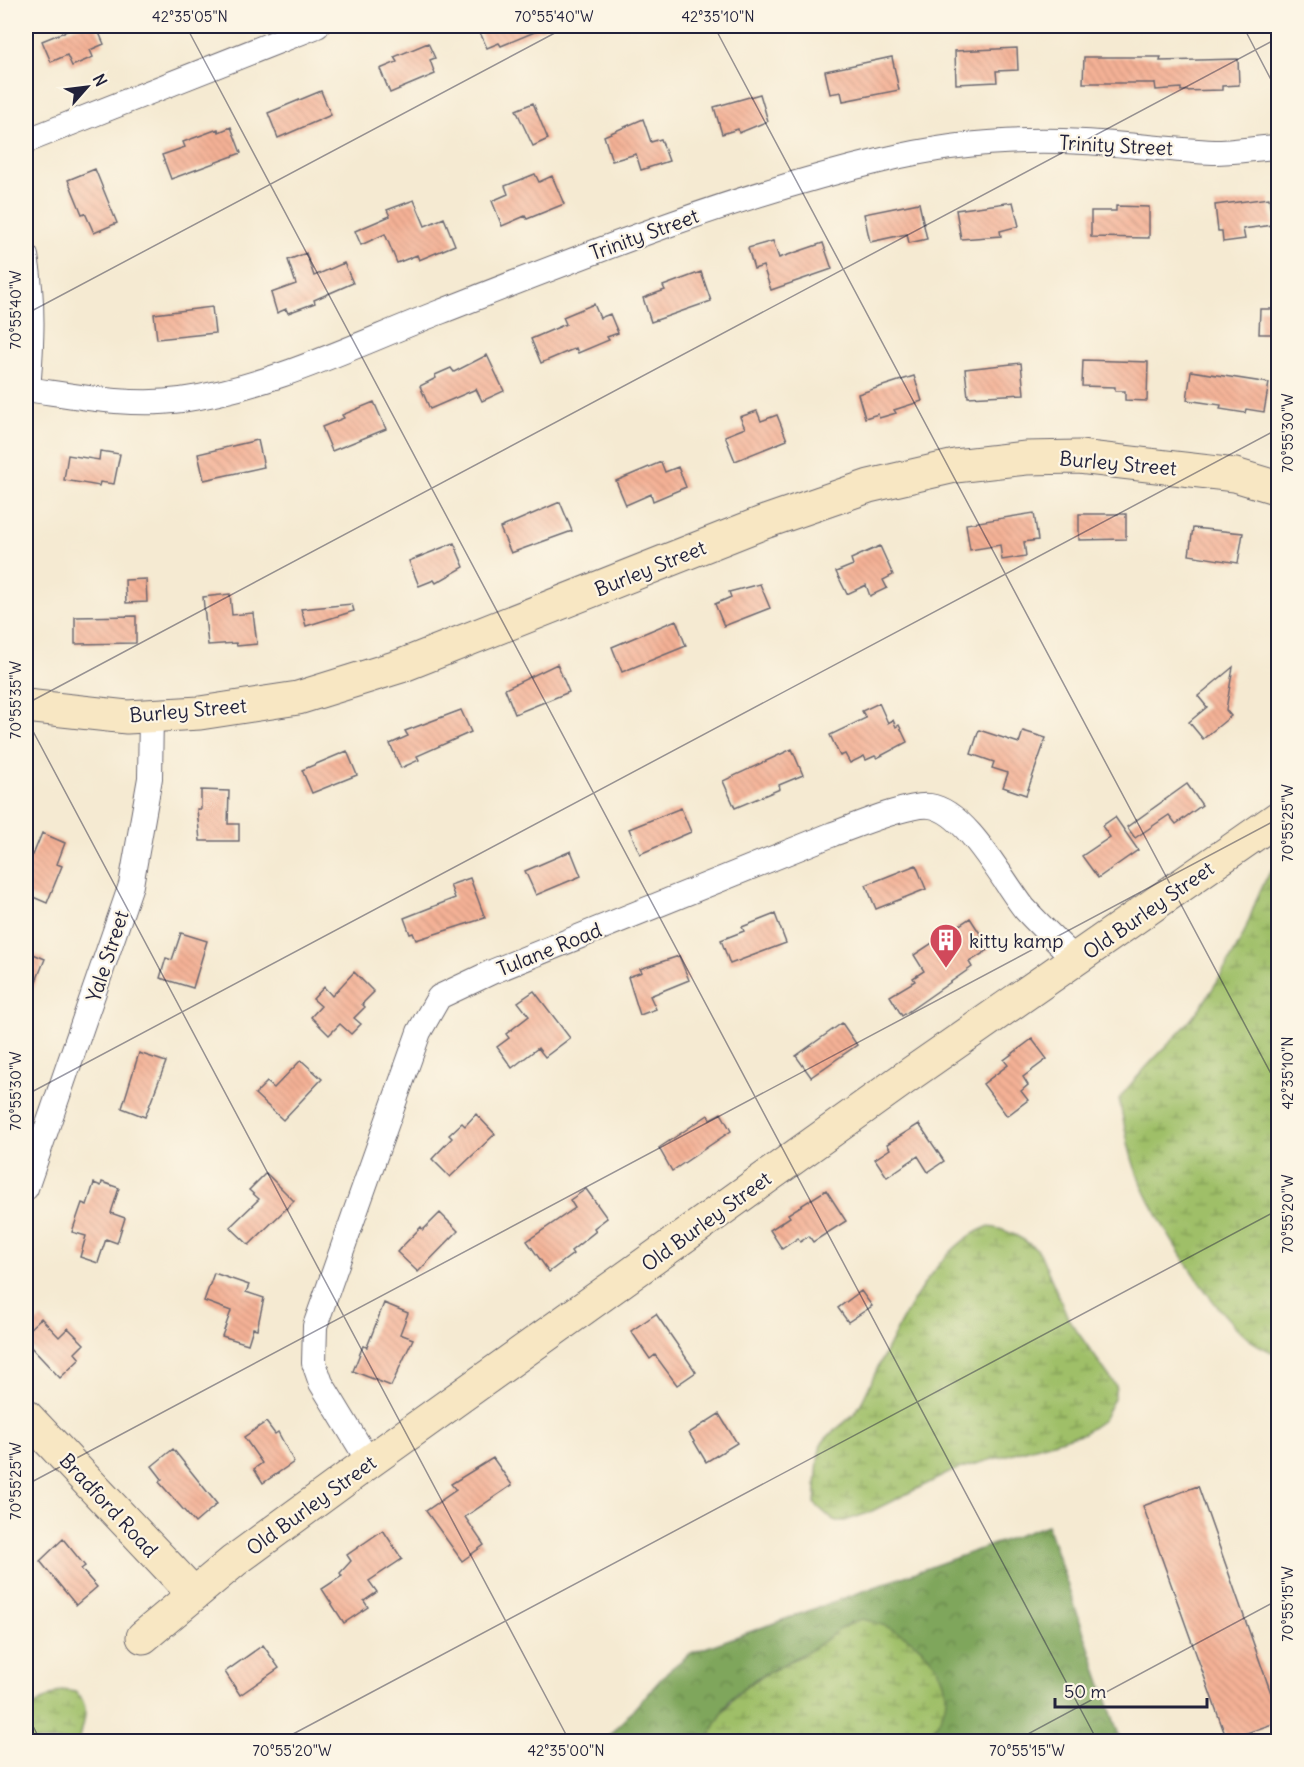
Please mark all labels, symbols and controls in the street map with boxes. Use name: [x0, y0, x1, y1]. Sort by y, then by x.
text: 42°35'05"N: [152, 7, 228, 26]
text: 70°55'40"W: [514, 7, 594, 26]
text: 42°35'10"N: [681, 7, 755, 26]
north arrow: [57, 57, 117, 117]
text: N: [89, 70, 112, 90]
street label: Trinity Street: [1058, 130, 1174, 160]
street label: Trinity Street: [586, 203, 702, 265]
text: 70°55'40"W: [6, 270, 25, 350]
text: 70°55'30"W: [1278, 393, 1297, 473]
street label: Burley Street: [1058, 445, 1178, 481]
street label: Burley Street: [591, 534, 709, 602]
text: 70°55'35"W: [6, 661, 25, 739]
street label: Burley Street: [128, 692, 248, 728]
text: 70°55'25"W: [1278, 784, 1297, 862]
street label: Old Burley Street: [1078, 855, 1219, 964]
street label: Yale Street: [81, 907, 134, 1005]
street label: Tulane Road: [493, 917, 605, 981]
building icon: kitty kamp: [928, 922, 964, 969]
place label: kitty kamp: [969, 928, 1064, 953]
text: 42°35'10"N: [1278, 1036, 1297, 1110]
text: 70°55'30"W: [6, 1051, 25, 1131]
street label: Old Burley Street: [636, 1165, 776, 1276]
text: 70°55'20"W: [1278, 1174, 1297, 1254]
text: 70°55'25"W: [6, 1442, 25, 1520]
street label: Bradford Road: [54, 1448, 164, 1562]
street label: Old Burley Street: [241, 1449, 381, 1560]
text: 70°55'15"W: [1278, 1566, 1297, 1642]
scale bar: [1055, 1671, 1206, 1709]
text: 50 m: [1064, 1680, 1106, 1703]
text: 70°55'20"W: [252, 1741, 332, 1760]
text: 42°35'00"N: [527, 1741, 605, 1760]
text: 70°55'15"W: [989, 1741, 1065, 1760]

